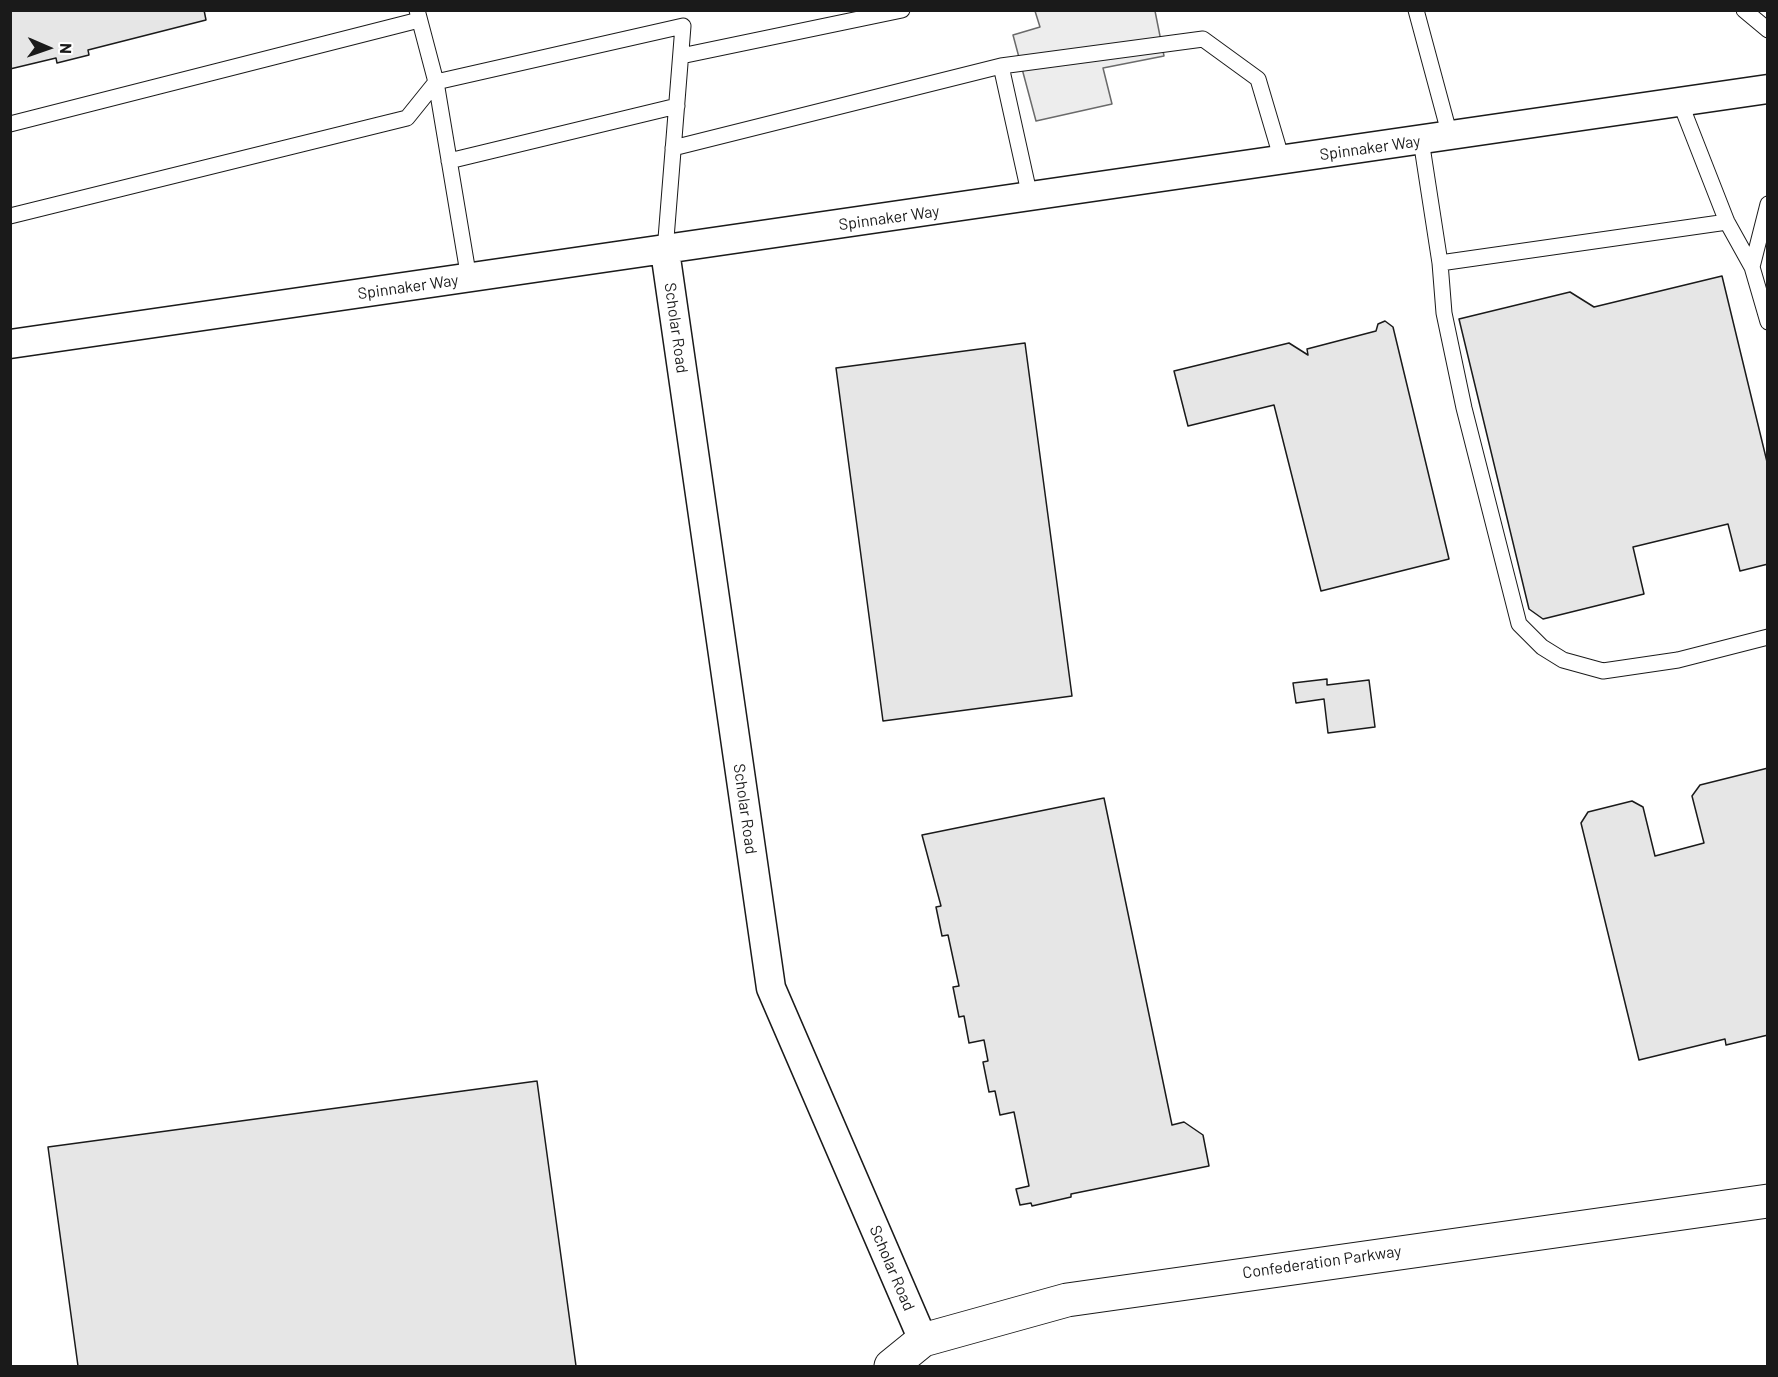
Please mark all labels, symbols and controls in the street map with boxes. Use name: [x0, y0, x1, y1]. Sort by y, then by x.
north arrow: [18, 18, 78, 78]
text: N: [57, 43, 76, 54]
street label: Spinnaker Way: [1318, 131, 1422, 165]
street label: Spinnaker Way: [837, 201, 941, 235]
street label: Spinnaker Way: [356, 270, 460, 304]
street label: Scholar Road: [660, 282, 692, 374]
street label: Scholar Road: [729, 763, 761, 855]
street label: Scholar Road: [865, 1222, 919, 1314]
street label: Confederation Parkway: [1241, 1241, 1403, 1283]

